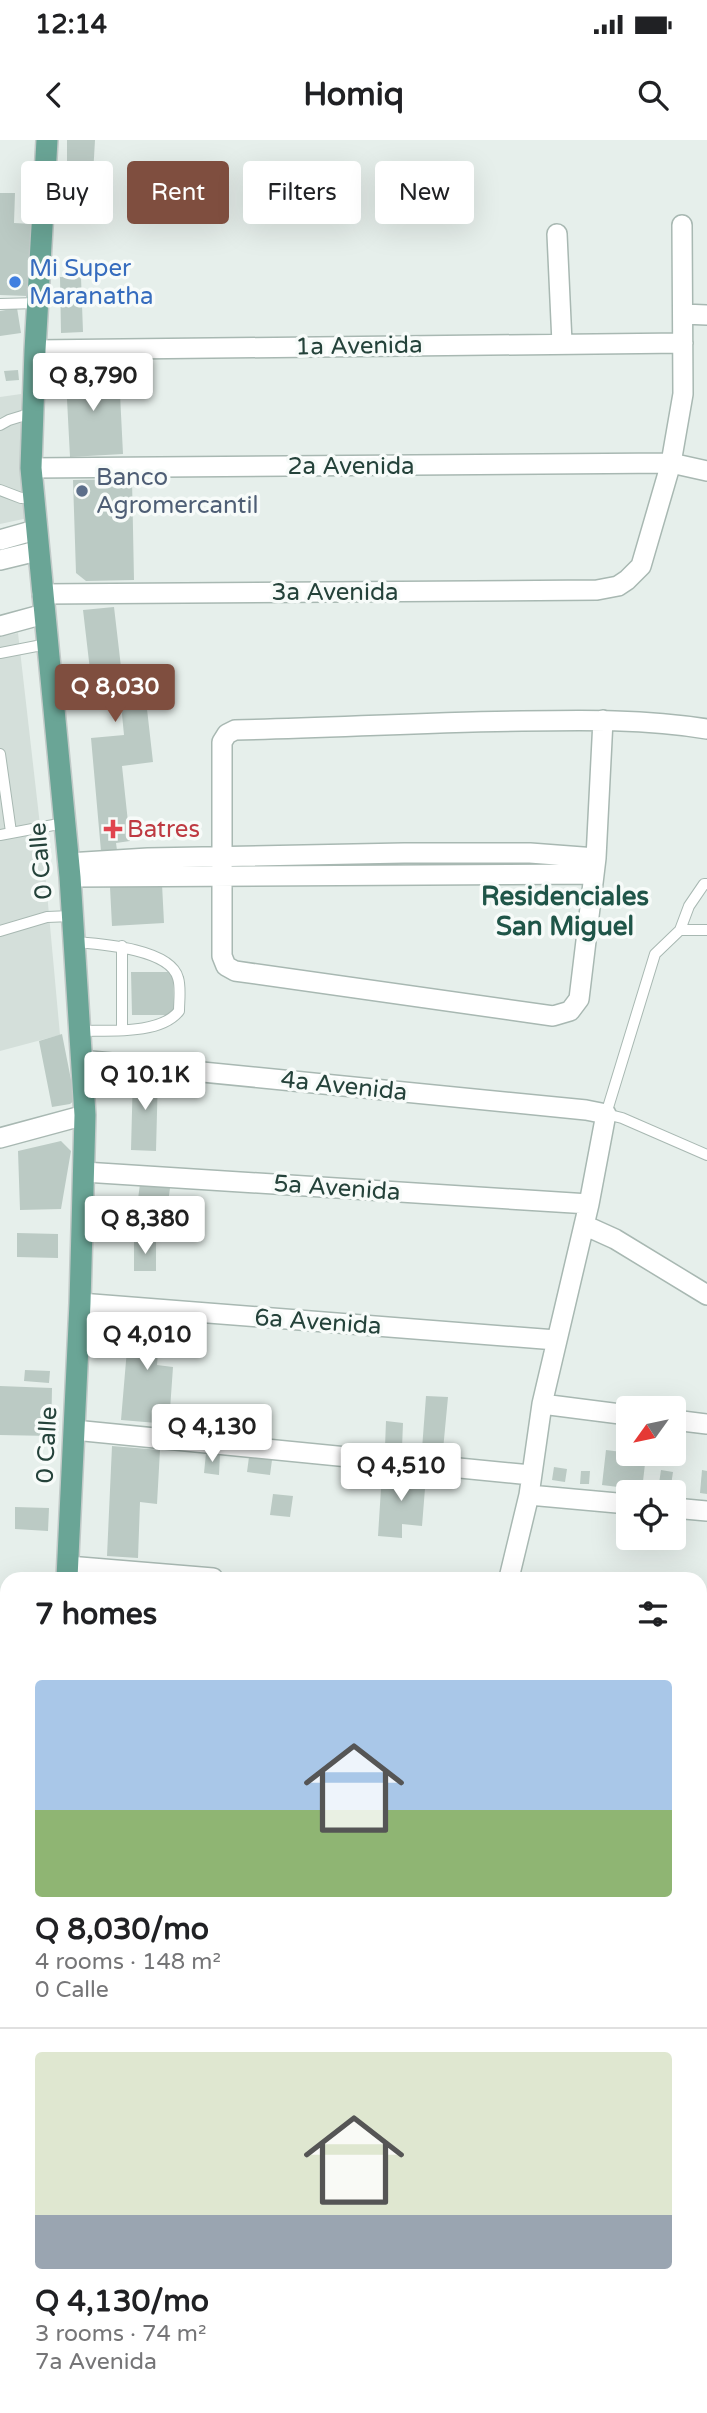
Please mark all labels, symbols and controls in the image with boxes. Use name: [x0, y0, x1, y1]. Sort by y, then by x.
text: 12:14: [35, 9, 107, 40]
icon: back: [35, 76, 73, 114]
text: Homiq: [303, 76, 404, 114]
icon: search: [634, 76, 672, 114]
chip: Buy: [21, 161, 113, 224]
chip: Rent: [127, 161, 229, 224]
chip: Filters: [243, 161, 361, 224]
chip: New: [375, 161, 474, 224]
place label: Mi Super Maranatha: [29, 254, 153, 311]
marker: Mi Super Maranatha: [7, 274, 23, 290]
street label: 1a Avenida: [295, 330, 423, 362]
pin: Q 8,790: [28, 354, 158, 413]
text: Q 8,790: [49, 362, 137, 390]
street label: 2a Avenida: [287, 452, 415, 481]
place label: Banco Agromercantil: [96, 463, 258, 520]
marker: Banco Agromercantil: [74, 483, 90, 499]
street label: 3a Avenida: [271, 578, 399, 607]
pin: Q 8,030: [50, 664, 180, 724]
text: Q 8,030: [71, 673, 159, 701]
place label: Batres: [127, 815, 200, 844]
street label: 0 Calle: [23, 821, 59, 901]
marker: Batres: [105, 821, 121, 837]
district label: Residenciales San Miguel: [481, 881, 649, 942]
pin: Q 10.1K: [80, 1052, 210, 1112]
text: Q 10.1K: [100, 1061, 190, 1089]
street label: 4a Avenida: [279, 1065, 409, 1107]
street label: 5a Avenida: [273, 1169, 401, 1207]
pin: Q 8,380: [80, 1196, 210, 1256]
text: Q 8,380: [101, 1205, 189, 1233]
street label: 6a Avenida: [254, 1303, 382, 1341]
pin: Q 4,010: [82, 1312, 212, 1372]
text: Q 4,010: [103, 1321, 191, 1349]
north arrow: [616, 1396, 686, 1466]
map controls: [616, 1396, 686, 1550]
pin: Q 4,130: [147, 1404, 277, 1464]
street label: 0 Calle: [31, 1406, 63, 1484]
text: Q 4,130: [168, 1413, 256, 1441]
pin: Q 4,510: [336, 1444, 466, 1503]
text: Q 4,510: [357, 1452, 445, 1480]
button: locate: [616, 1480, 686, 1550]
icon: filters: [634, 1595, 672, 1633]
text: 7 homes: [35, 1596, 157, 1633]
icon: home: [291, 1725, 417, 1851]
text: Q 8,030/mo: [35, 1911, 209, 1948]
text: 4 rooms · 148 m²: [35, 1948, 221, 1976]
text: 0 Calle: [35, 1976, 109, 2004]
icon: home: [291, 2097, 417, 2223]
text: Q 4,130/mo: [35, 2283, 209, 2320]
text: 3 rooms · 74 m²: [35, 2320, 206, 2348]
text: 7a Avenida: [35, 2348, 157, 2376]

